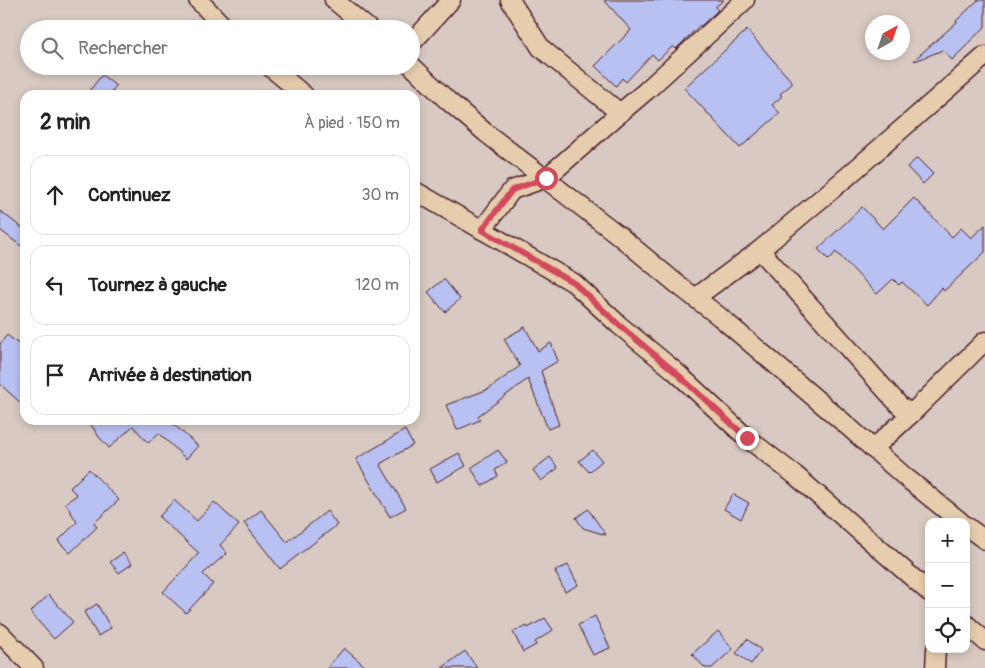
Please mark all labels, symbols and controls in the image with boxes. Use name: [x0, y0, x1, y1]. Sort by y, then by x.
north arrow: [865, 15, 910, 60]
search box: [20, 20, 420, 75]
icon: search: [38, 34, 66, 62]
text: Rechercher: [78, 36, 168, 60]
text: 2 min: [40, 109, 90, 136]
text: À pied · 150 m: [304, 113, 400, 133]
route start: [535, 167, 558, 190]
icon: ahead: [41, 181, 69, 209]
text: Continuez: [88, 183, 171, 207]
text: 30 m: [361, 185, 399, 205]
icon: left: [41, 271, 69, 299]
text: Tournez à gauche: [88, 273, 227, 297]
text: 120 m: [355, 275, 399, 295]
icon: arrive: [41, 361, 69, 389]
text: Arrivée à destination: [88, 363, 252, 387]
route end: [736, 427, 759, 450]
map controls: [925, 518, 970, 653]
button: +: [925, 518, 970, 563]
button: −: [925, 563, 970, 608]
button: locate: [925, 608, 970, 653]

